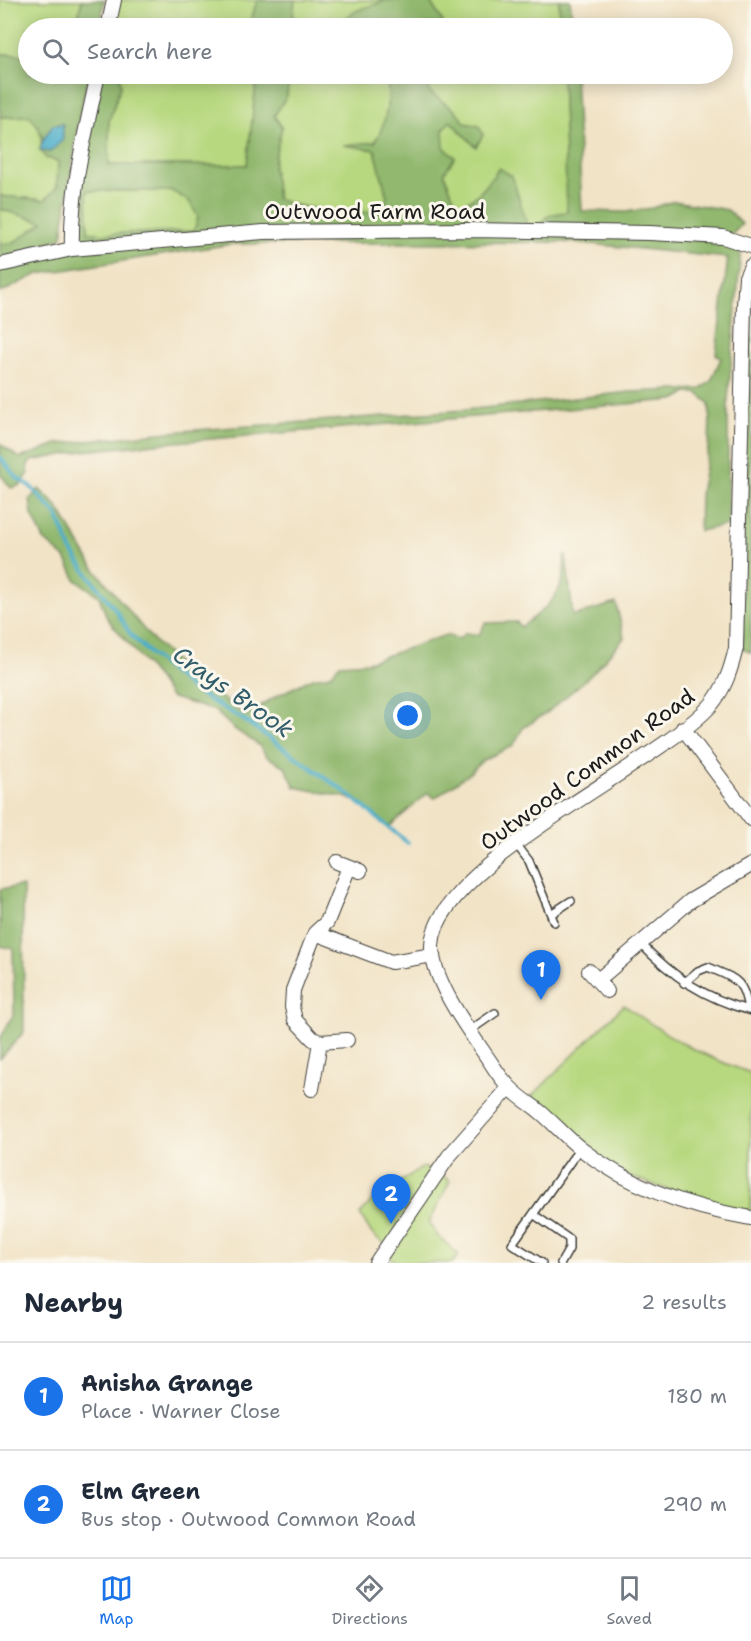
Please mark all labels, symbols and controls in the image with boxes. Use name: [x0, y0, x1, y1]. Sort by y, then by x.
search box: [18, 18, 733, 84]
icon: search: [39, 35, 72, 68]
text: Search here: [87, 37, 213, 66]
street label: Outwood Farm Road: [265, 197, 486, 226]
water label: Crays Brook: [166, 639, 300, 745]
street label: Outwood Common Road: [474, 682, 700, 857]
your location: [393, 701, 422, 730]
pin: 1: [522, 950, 560, 1000]
pin: 2: [372, 1174, 410, 1224]
text: Nearby: [24, 1285, 123, 1320]
text: 2 results: [641, 1289, 727, 1315]
text: Anisha Grange: [81, 1369, 253, 1398]
text: 1: [39, 1383, 48, 1409]
text: 180 m: [667, 1383, 727, 1409]
text: Place · Warner Close: [81, 1398, 281, 1424]
text: Elm Green: [81, 1477, 200, 1506]
text: 2: [37, 1491, 51, 1517]
text: 290 m: [662, 1491, 727, 1517]
text: Bus stop · Outwood Common Road: [81, 1506, 416, 1532]
tab: Map: [99, 1572, 133, 1629]
tab: Directions: [332, 1572, 408, 1629]
tab: Saved: [606, 1572, 652, 1629]

